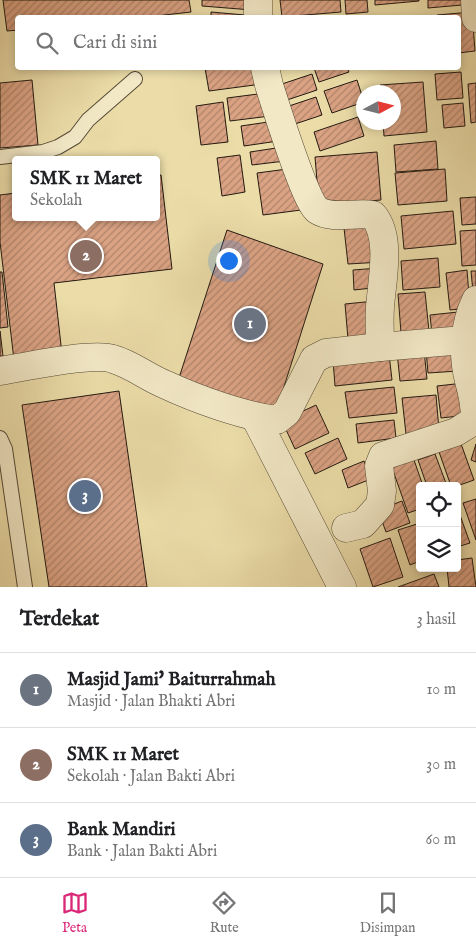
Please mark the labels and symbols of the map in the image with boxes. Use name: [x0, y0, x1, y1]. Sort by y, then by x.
north arrow: [356, 85, 401, 130]
pin: 2: [70, 237, 102, 275]
your location: [216, 248, 242, 274]
pin: 1: [234, 305, 266, 343]
pin: 3: [69, 477, 101, 515]

